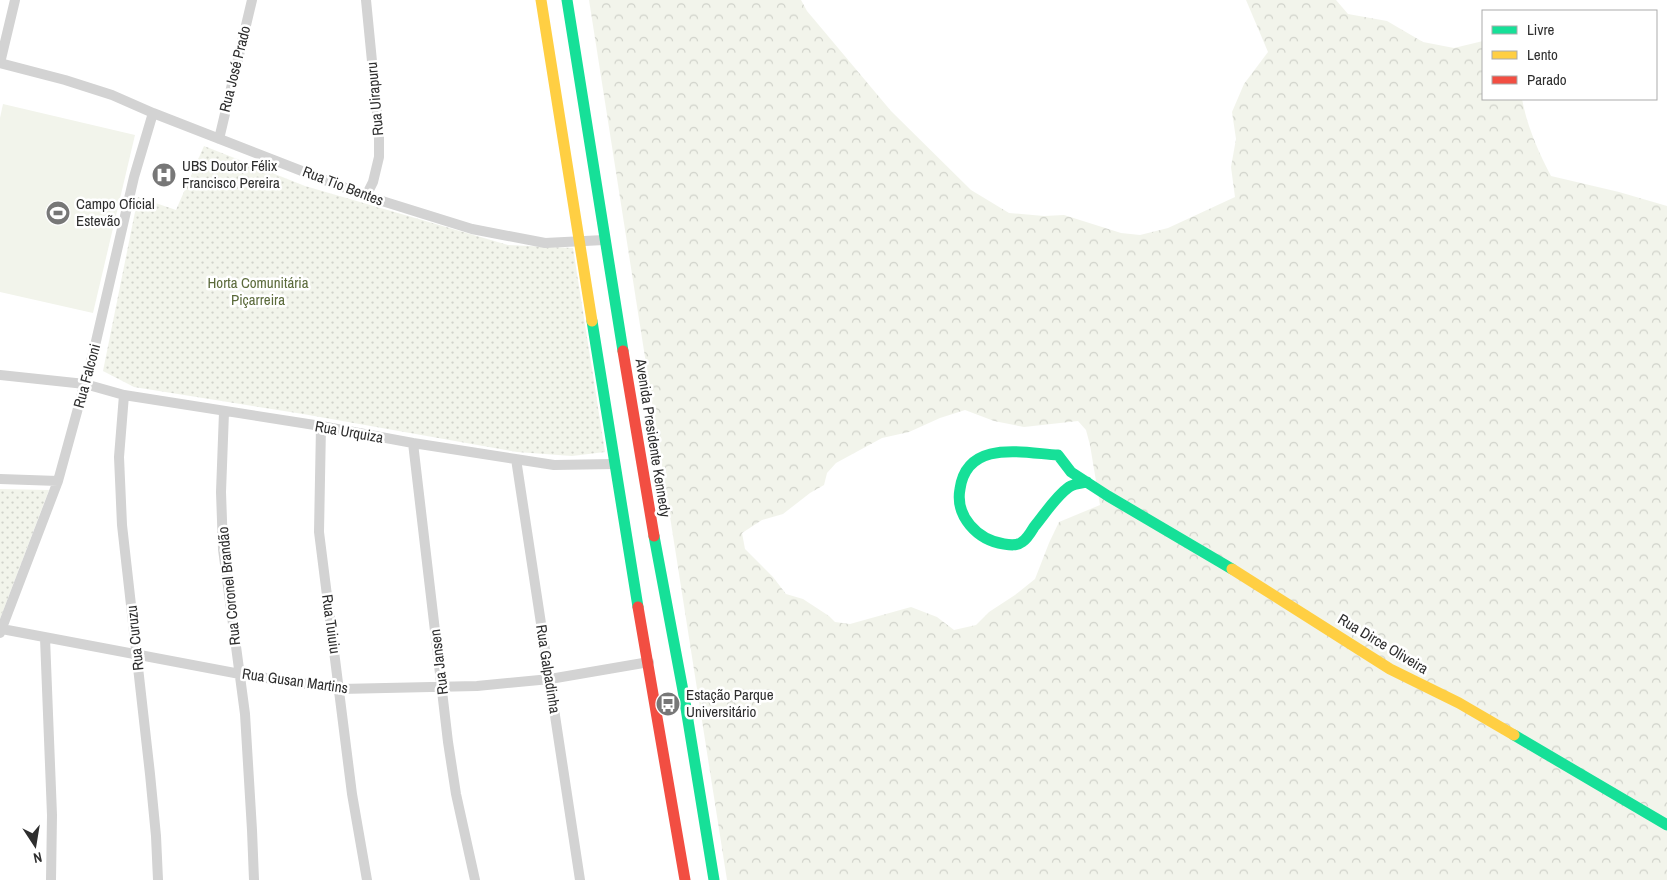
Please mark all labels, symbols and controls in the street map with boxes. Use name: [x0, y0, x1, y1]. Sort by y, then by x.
legend: [1482, 10, 1657, 100]
text: Livre: [1527, 19, 1555, 40]
street label: Rua José Prado: [214, 23, 255, 114]
text: Lento: [1527, 44, 1558, 65]
street label: Rua Uirapuru: [361, 61, 388, 137]
text: Parado: [1527, 69, 1567, 90]
place label: UBS Doutor Félix Francisco Pereira: [182, 155, 280, 193]
street label: Rua Tio Bentes: [300, 160, 387, 211]
hospital icon: UBS Doutor Félix Francisco Pereira: [151, 162, 177, 188]
place label: Campo Oficial Estevão: [76, 193, 155, 231]
sports icon: Campo Oficial Estevão: [45, 200, 71, 226]
park label: Horta Comunitária Piçarreira: [207, 272, 309, 310]
street label: Rua Falconi: [68, 341, 105, 410]
street label: Avenida Presidente Kennedy: [630, 356, 676, 519]
street label: Rua Urquiza: [313, 415, 385, 448]
street label: Rua Coronel Brandão: [212, 526, 245, 646]
street label: Rua Tuiuiu: [317, 593, 346, 655]
street label: Rua Curuzu: [121, 604, 148, 672]
street label: Rua Dirce Oliveira: [1334, 608, 1432, 679]
street label: Rua Galpadinha: [531, 623, 566, 715]
street label: Rua Jansen: [424, 628, 453, 696]
street label: Rua Gusan Martins: [241, 663, 349, 698]
place label: Estação Parque Universitário: [686, 684, 774, 722]
bus stop icon: Estação Parque Universitário: [655, 691, 681, 717]
north arrow: [10, 820, 60, 870]
text: N: [32, 848, 44, 867]

